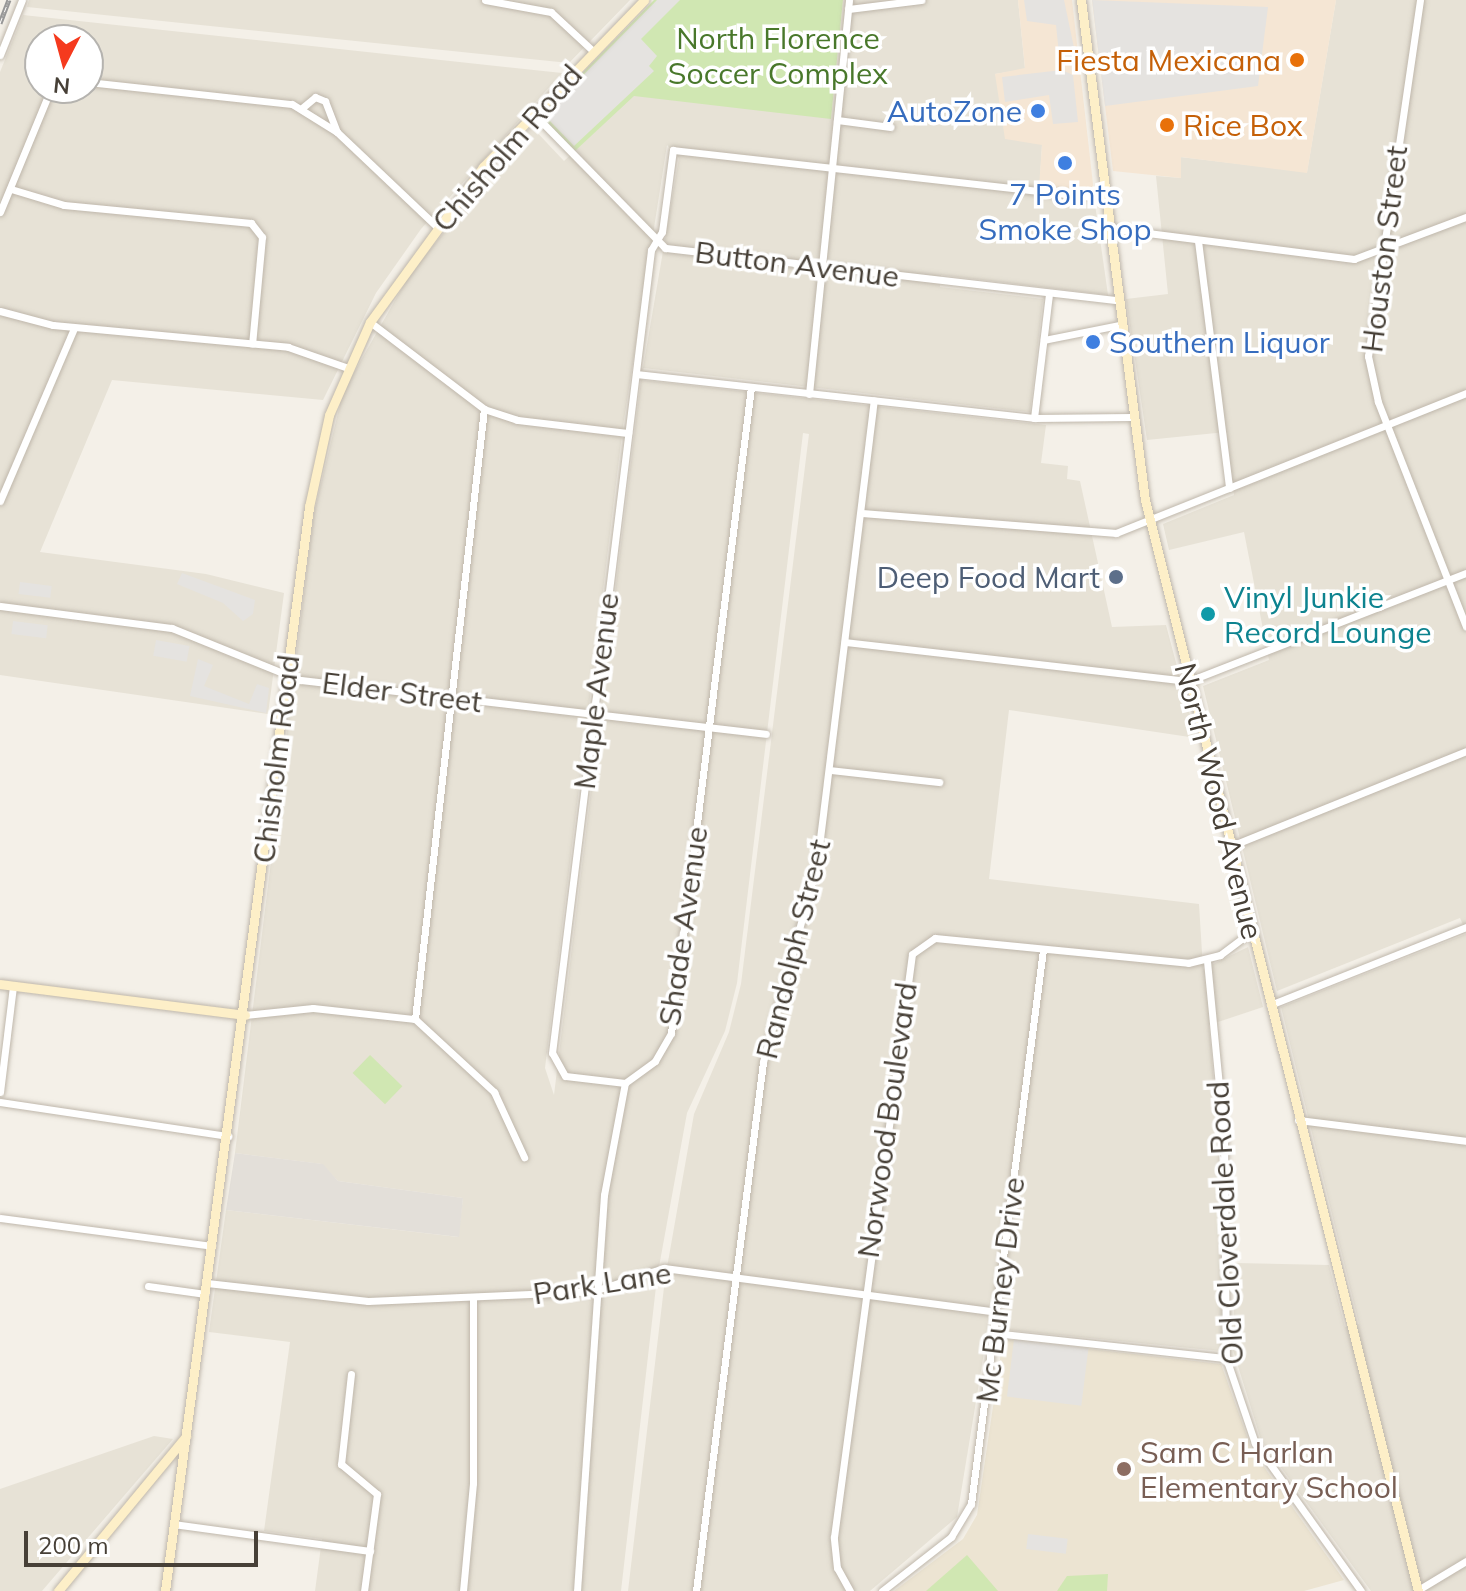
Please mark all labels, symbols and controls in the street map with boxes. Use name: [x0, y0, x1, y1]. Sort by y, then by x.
park label: North Florence Soccer Complex: [668, 20, 888, 90]
north arrow: [24, 24, 104, 104]
place label: Fiesta Mexicana: [1056, 42, 1281, 78]
marker: Fiesta Mexicana: [1288, 51, 1306, 69]
street label: Chisholm Road: [425, 57, 589, 239]
text: N: [52, 71, 71, 101]
place label: AutoZone: [887, 93, 1022, 129]
marker: AutoZone: [1029, 102, 1047, 120]
place label: Rice Box: [1183, 107, 1303, 143]
marker: Rice Box: [1158, 116, 1176, 134]
street label: Houston Street: [1353, 144, 1415, 354]
marker: 7 Points Smoke Shop: [1056, 154, 1074, 172]
place label: 7 Points Smoke Shop: [979, 176, 1151, 246]
street label: Button Avenue: [693, 234, 901, 294]
place label: Southern Liquor: [1109, 324, 1330, 360]
marker: Southern Liquor: [1084, 333, 1102, 351]
place label: Deep Food Mart: [877, 559, 1100, 595]
marker: Deep Food Mart: [1107, 568, 1125, 586]
place label: Vinyl Junkie Record Lounge: [1224, 579, 1432, 650]
street label: Maple Avenue: [566, 591, 626, 791]
marker: Vinyl Junkie Record Lounge: [1199, 605, 1217, 623]
street label: Chisholm Road: [245, 653, 307, 865]
street label: North Wood Avenue: [1167, 659, 1271, 943]
street label: Elder Street: [320, 664, 484, 720]
street label: Shade Avenue: [651, 824, 715, 1028]
street label: Randolph Street: [748, 836, 838, 1062]
street label: Norwood Boulevard: [850, 980, 924, 1260]
street label: Old Cloverdale Road: [1200, 1080, 1250, 1366]
street label: Mc Burney Drive: [968, 1175, 1032, 1405]
street label: Park Lane: [530, 1254, 674, 1312]
place label: Sam C Harlan Elementary School: [1140, 1434, 1398, 1504]
marker: Sam C Harlan Elementary School: [1115, 1460, 1133, 1478]
scale bar: [28, 1515, 262, 1565]
text: 200 m: [38, 1530, 109, 1560]

